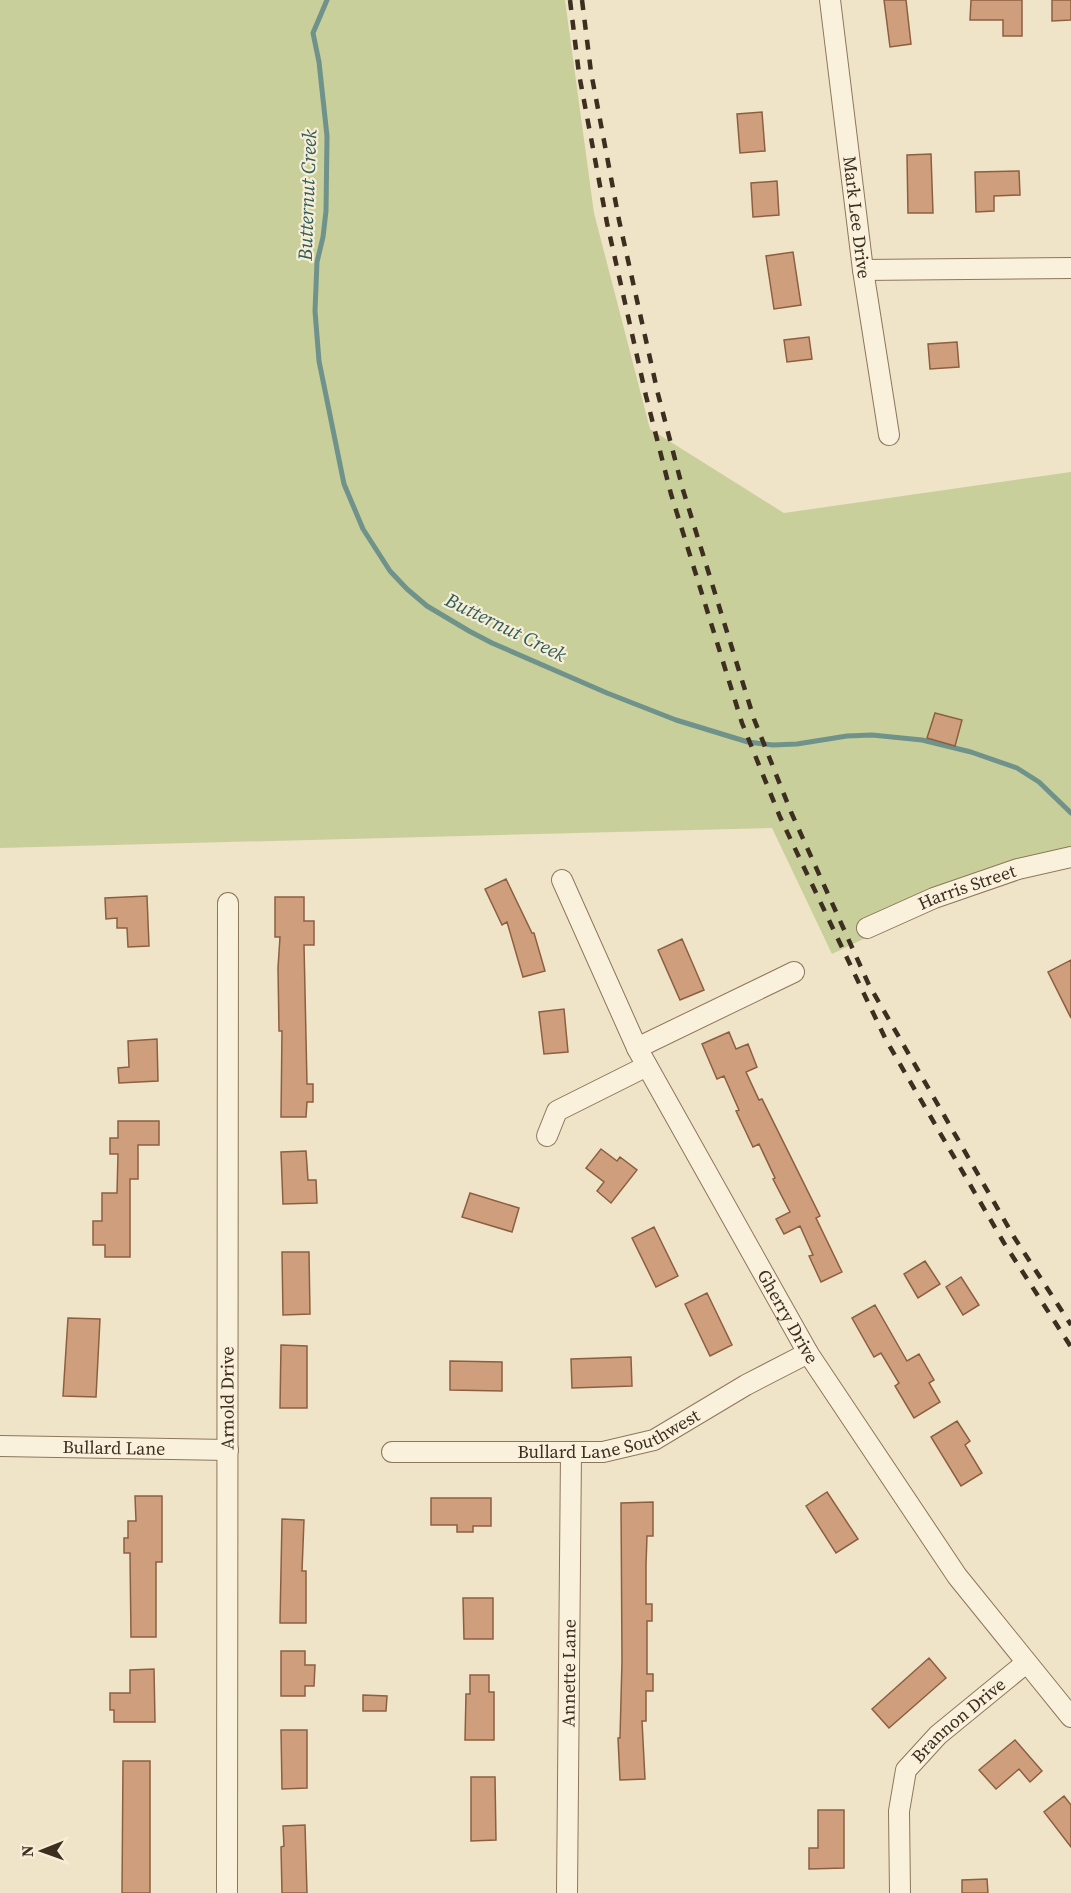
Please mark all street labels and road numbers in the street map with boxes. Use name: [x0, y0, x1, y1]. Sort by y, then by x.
street label: Mark Lee Drive: [837, 155, 877, 280]
street label: Harris Street: [914, 858, 1019, 916]
street label: Gherry Drive: [752, 1265, 825, 1369]
street label: Arnold Drive: [214, 1346, 240, 1450]
street label: Bullard Lane Southwest: [518, 1403, 704, 1464]
street label: Bullard Lane: [62, 1434, 166, 1461]
street label: Annette Lane: [556, 1619, 581, 1727]
street label: Brannon Drive: [905, 1672, 1011, 1768]

